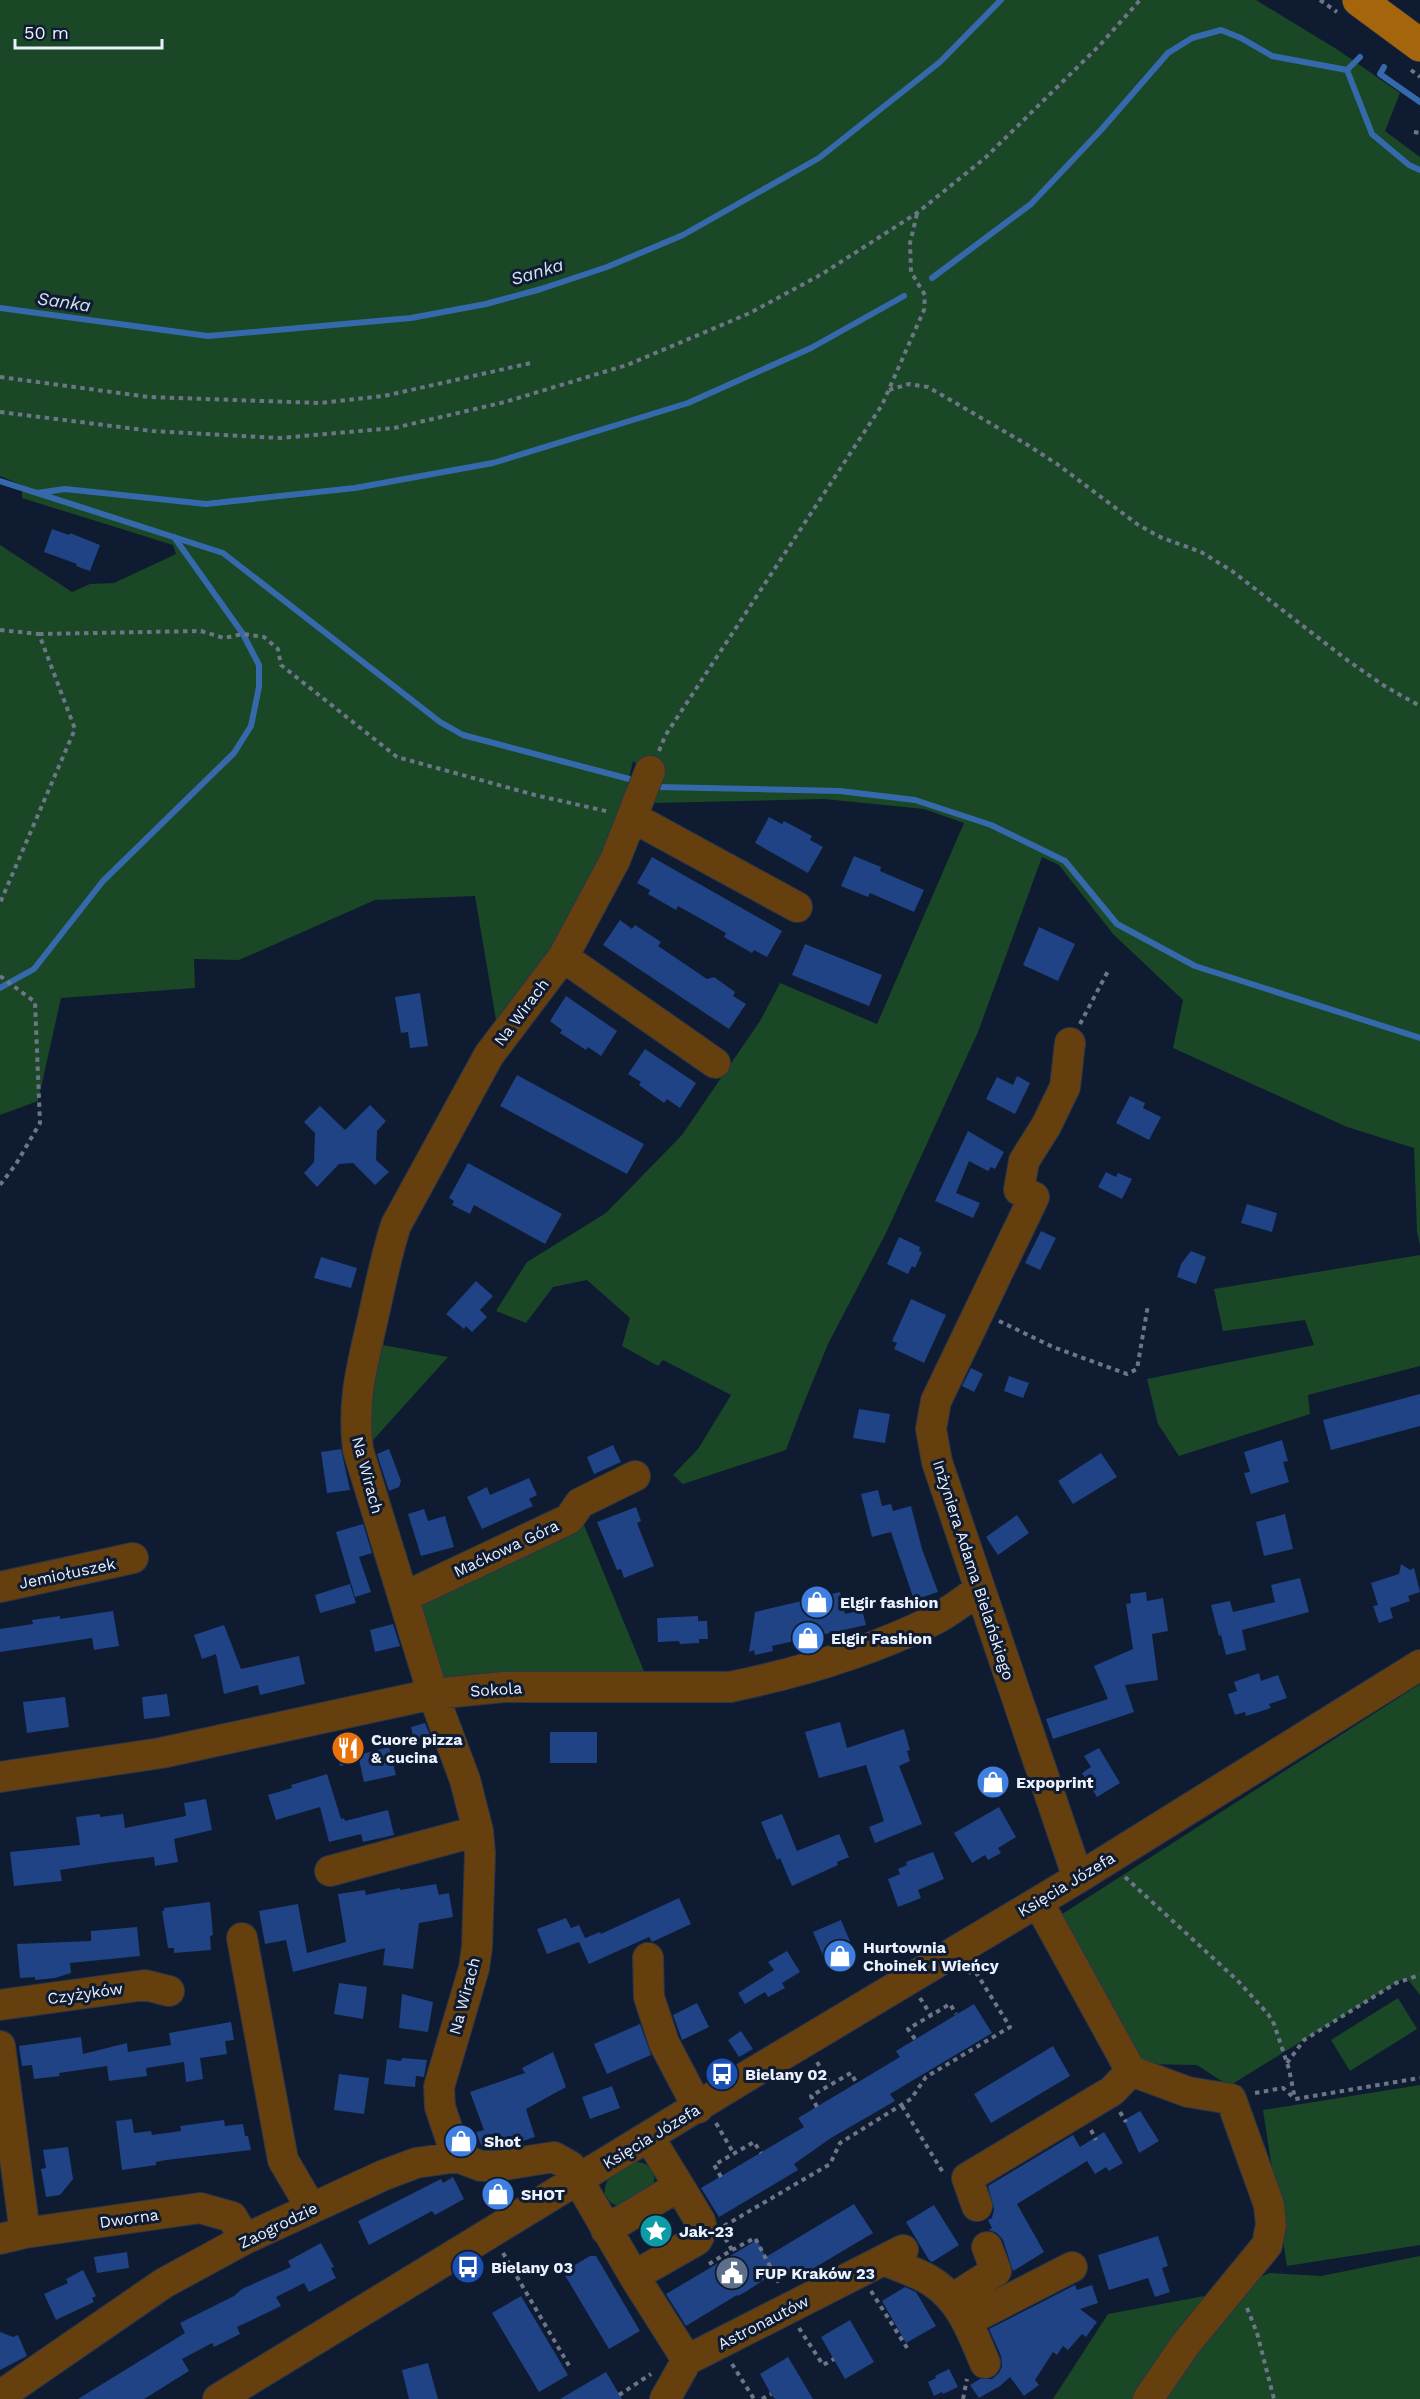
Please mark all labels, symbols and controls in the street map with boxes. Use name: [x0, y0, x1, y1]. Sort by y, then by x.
scale bar: [15, 12, 162, 50]
text: 50 m: [24, 22, 69, 43]
water label: Sanka: [508, 254, 566, 289]
water label: Sanka: [36, 287, 92, 316]
street label: Na Wirach: [490, 975, 553, 1050]
street label: Na Wirach: [348, 1434, 387, 1516]
street label: Inżyniera Adama Bielańskiego: [929, 1458, 1018, 1683]
street label: Maćkowa Góra: [451, 1516, 562, 1581]
street label: Jemiołuszek: [17, 1554, 117, 1593]
shop icon: Elgir fashion: [799, 1584, 835, 1620]
place label: Elgir fashion: [840, 1593, 938, 1612]
shop icon: Elgir Fashion: [790, 1620, 826, 1656]
place label: Elgir Fashion: [831, 1629, 932, 1648]
street label: Sokola: [469, 1678, 523, 1701]
restaurant icon: Cuore pizza & cucina: [330, 1730, 366, 1766]
place label: Cuore pizza & cucina: [371, 1730, 463, 1767]
shop icon: Expoprint: [975, 1764, 1011, 1800]
place label: Expoprint: [1016, 1773, 1094, 1792]
street label: Księcia Józefa: [1014, 1848, 1118, 1921]
shop icon: Hurtownia Choinek I Wieńcy: [822, 1938, 858, 1974]
place label: Hurtownia Choinek I Wieńcy: [863, 1938, 1000, 1975]
street label: Na Wirach: [445, 1955, 484, 2037]
street label: Czyżyków: [46, 1979, 124, 2008]
bus stop icon: Bielany 02: [704, 2056, 740, 2092]
place label: Bielany 02: [745, 2065, 827, 2084]
street label: Księcia Józefa: [599, 2100, 703, 2173]
shop icon: Shot: [443, 2123, 479, 2159]
place label: Shot: [484, 2132, 521, 2151]
shop icon: SHOT: [480, 2176, 516, 2212]
place label: SHOT: [521, 2185, 566, 2204]
street label: Zaogrodzie: [236, 2198, 321, 2253]
street label: Dworna: [98, 2205, 160, 2232]
place icon: Jak-23: [638, 2213, 674, 2249]
place label: Jak-23: [679, 2222, 734, 2241]
bus stop icon: Bielany 03: [450, 2249, 486, 2285]
public building icon: FUP Kraków 23: [714, 2255, 750, 2291]
place label: Bielany 03: [491, 2258, 573, 2277]
place label: FUP Kraków 23: [755, 2264, 875, 2283]
street label: Astronautów: [714, 2291, 812, 2354]

